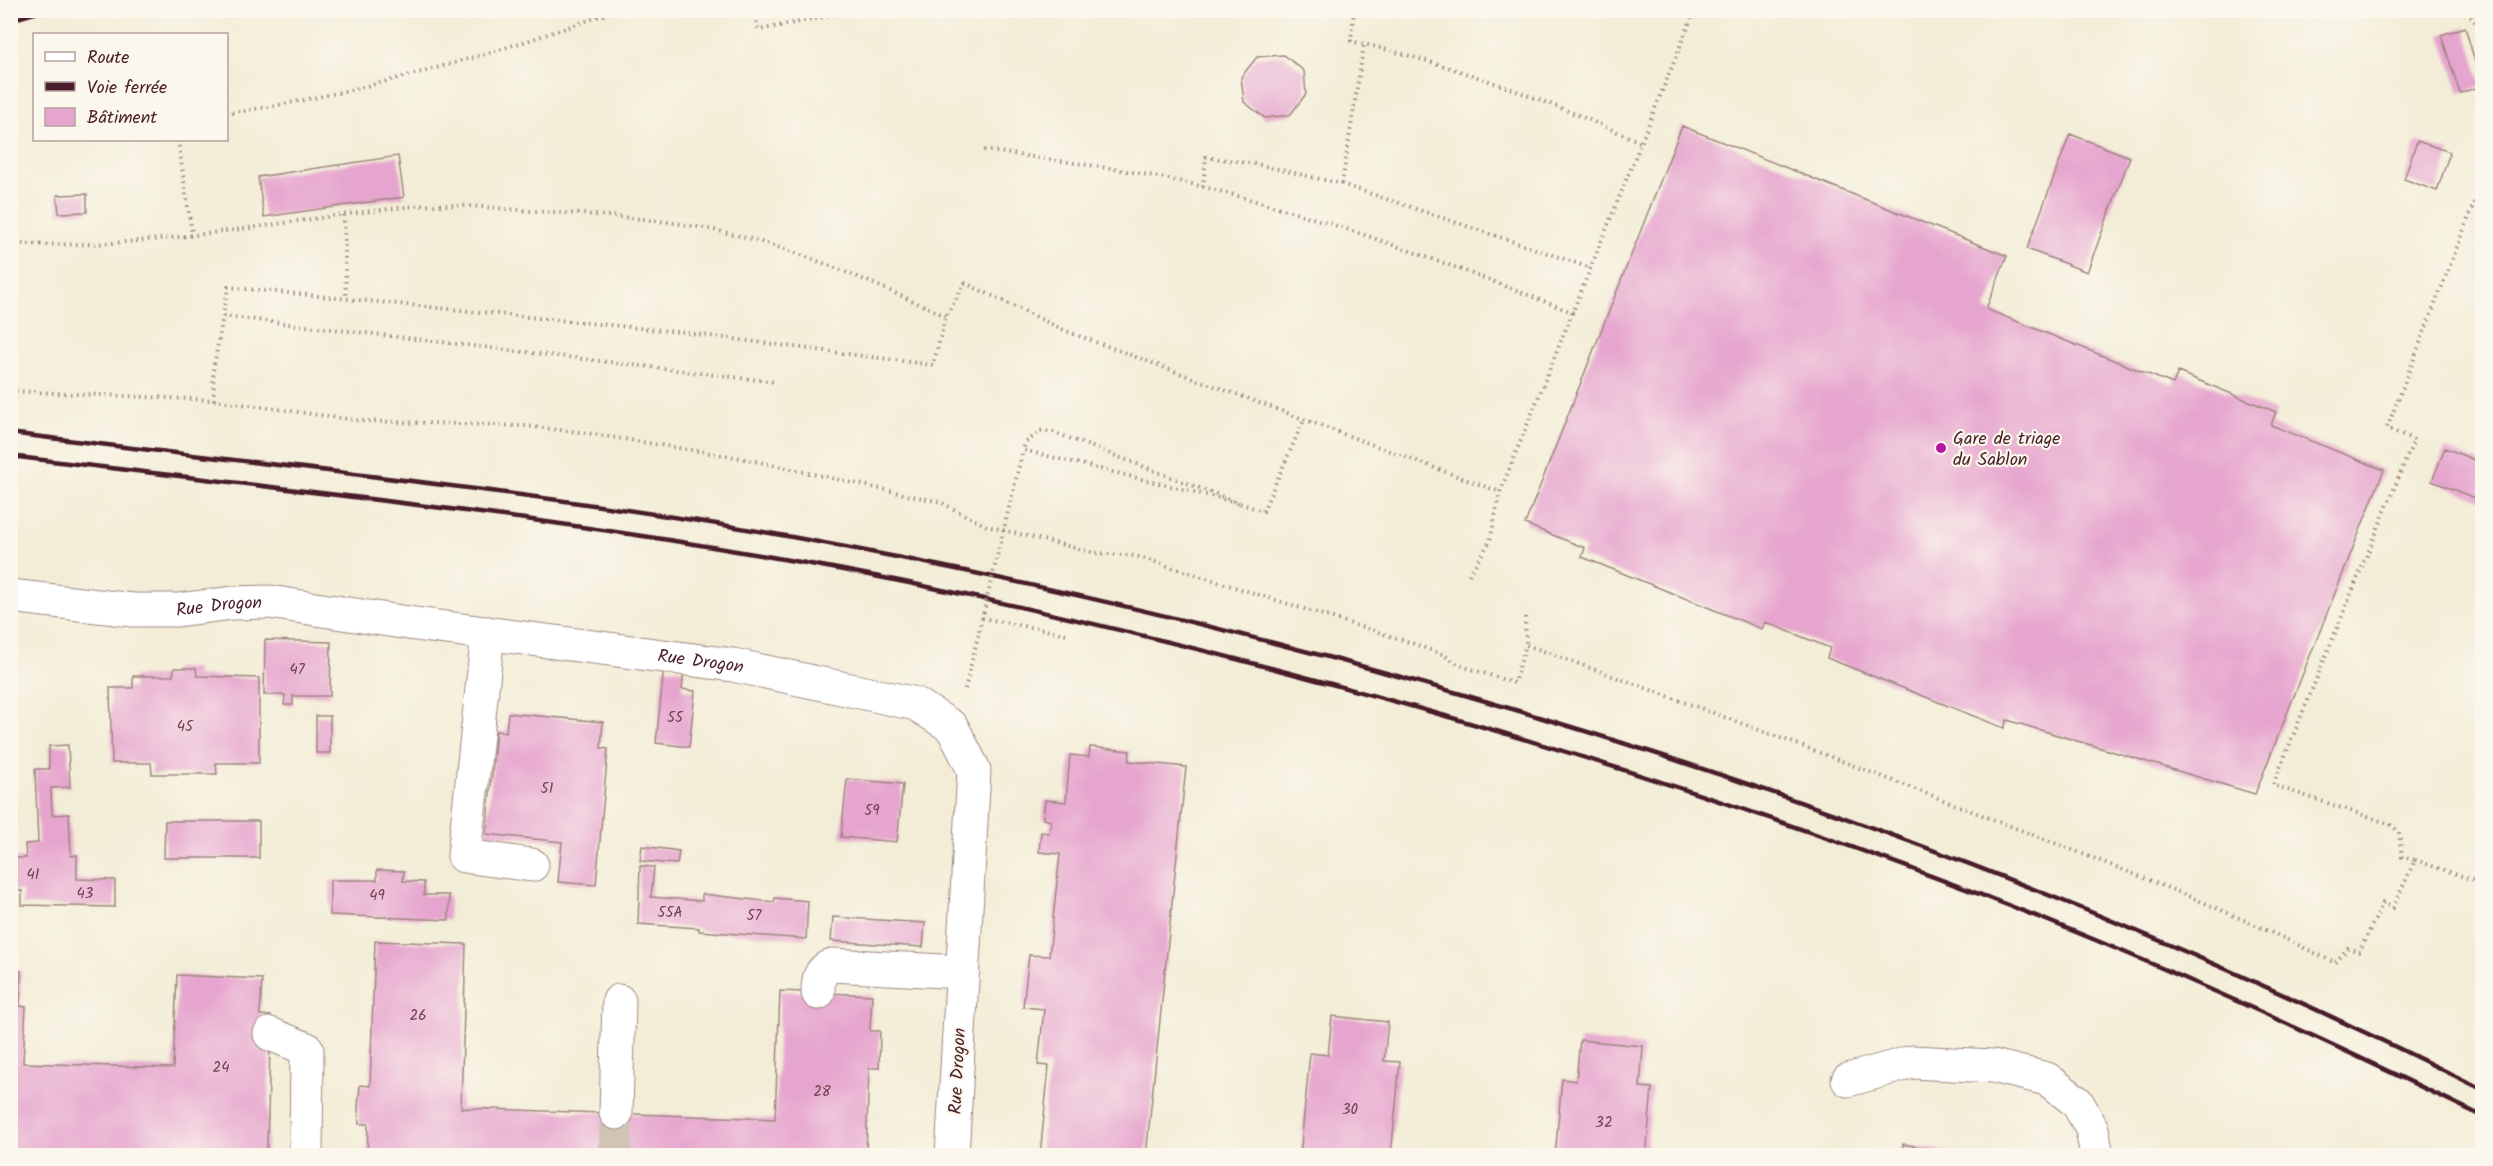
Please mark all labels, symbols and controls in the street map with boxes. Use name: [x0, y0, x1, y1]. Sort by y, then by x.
legend: [33, 33, 228, 141]
text: Route: [87, 44, 129, 73]
text: Voie ferrée: [87, 74, 167, 103]
text: Bâtiment: [87, 104, 158, 133]
place label: Gare de triage du Sablon: [1953, 425, 2060, 475]
marker: Gare de triage du Sablon: [1934, 441, 1948, 455]
street label: Rue Drogon: [174, 589, 262, 626]
street label: Rue Drogon: [656, 642, 746, 683]
house number: 47: [289, 658, 306, 682]
house number: 55: [667, 706, 684, 730]
house number: 45: [177, 715, 194, 739]
house number: 51: [541, 777, 554, 801]
house number: 59: [864, 799, 880, 823]
house number: 41: [27, 863, 40, 887]
house number: 43: [77, 882, 94, 906]
house number: 49: [369, 884, 385, 908]
house number: 55A: [657, 901, 683, 925]
house number: 57: [747, 904, 763, 928]
house number: 26: [409, 1004, 427, 1028]
street label: Rue Drogon: [942, 1027, 975, 1115]
house number: 24: [213, 1056, 229, 1080]
house number: 28: [813, 1080, 832, 1104]
house number: 30: [1342, 1098, 1359, 1122]
house number: 32: [1595, 1111, 1613, 1135]

